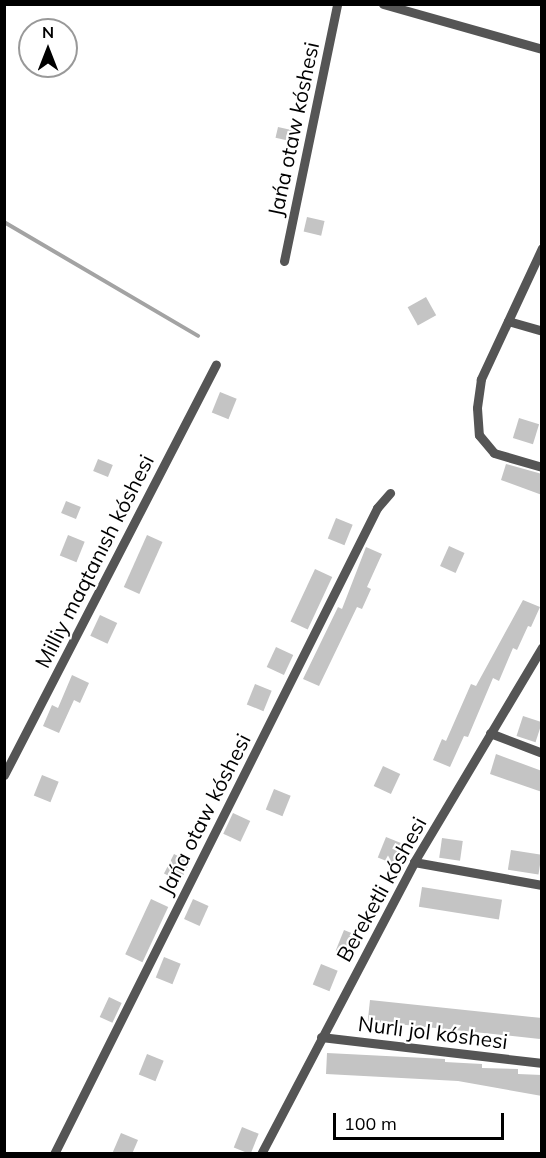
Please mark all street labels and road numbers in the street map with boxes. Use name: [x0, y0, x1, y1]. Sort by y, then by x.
street label: Jańa otaw kóshesi: [262, 40, 324, 218]
street label: Milliy maqtanısh kóshesi: [29, 450, 159, 672]
street label: Jańa otaw kóshesi: [152, 729, 256, 899]
street label: Bereketli kóshesi: [331, 812, 431, 966]
street label: Nurlı jol kóshesi: [357, 1010, 509, 1054]

